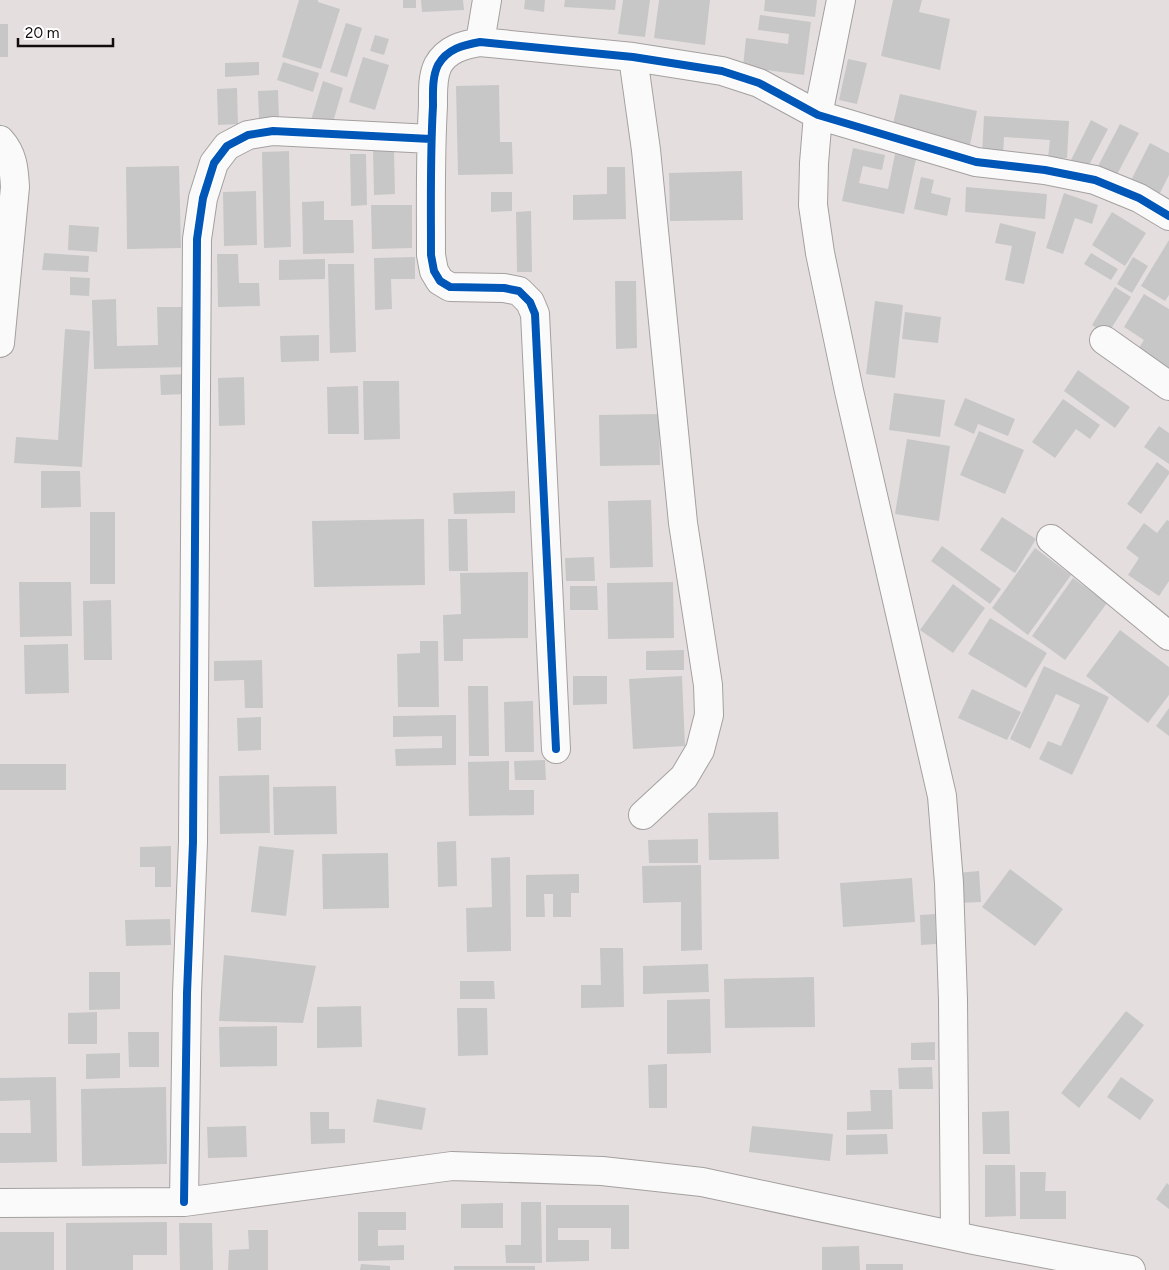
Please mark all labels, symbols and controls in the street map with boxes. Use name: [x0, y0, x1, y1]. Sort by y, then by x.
scale bar: [18, 15, 112, 47]
text: 20 m: [25, 24, 59, 42]

